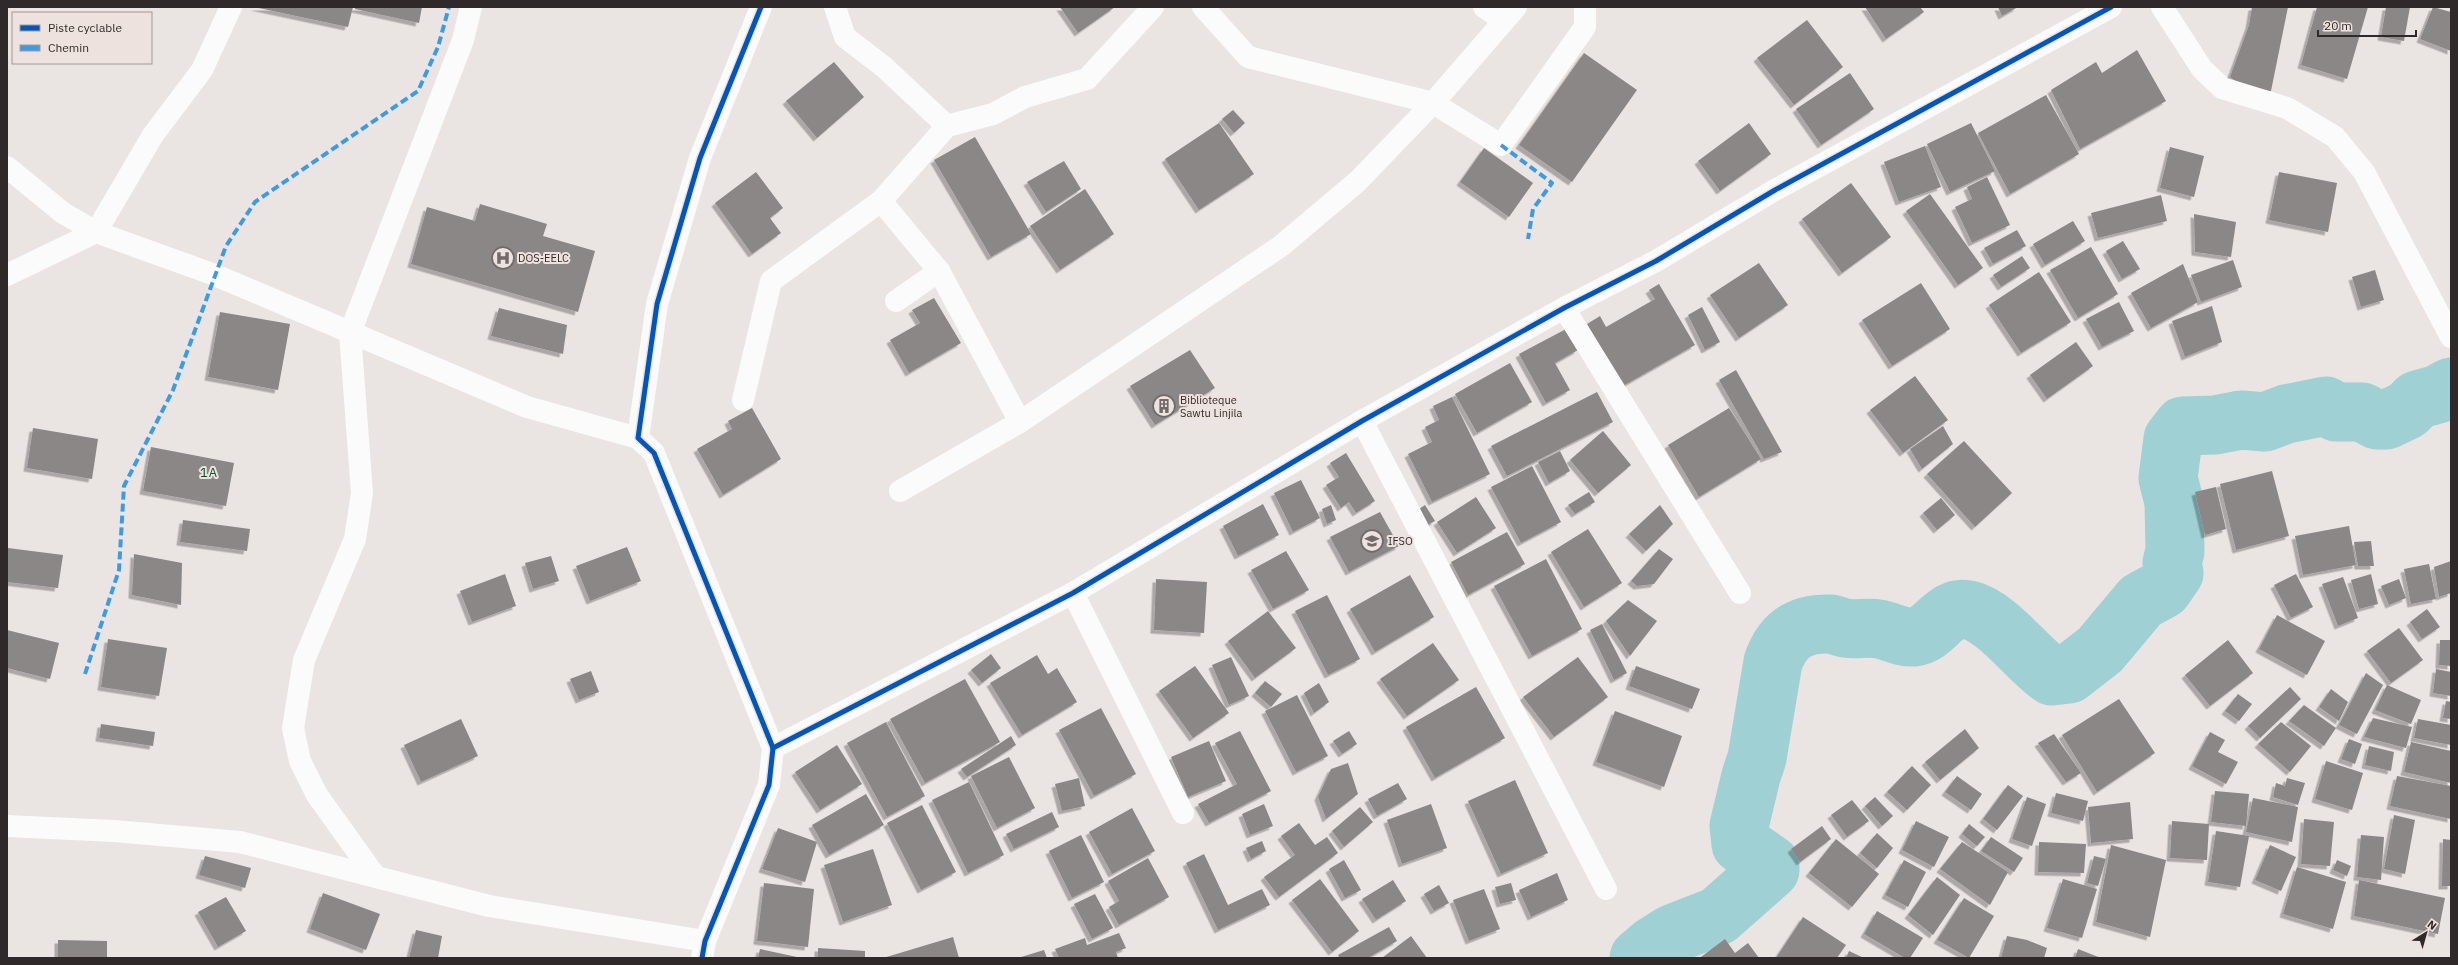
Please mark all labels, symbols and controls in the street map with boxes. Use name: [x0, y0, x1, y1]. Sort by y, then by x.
legend: [12, 12, 152, 64]
scale bar: [2318, 12, 2416, 38]
text: 20 m: [2324, 18, 2352, 33]
text: Piste cyclable: [48, 20, 123, 35]
text: Chemin: [48, 40, 89, 55]
hospital icon: DOS-EELC: [490, 245, 516, 271]
place label: DOS-EELC: [518, 251, 569, 265]
building icon: Biblioteque Sawtu Linjila: [1151, 393, 1177, 419]
place label: Biblioteque Sawtu Linjila: [1180, 393, 1242, 420]
district label: 1A: [200, 464, 218, 481]
school or university icon: IFSO: [1359, 528, 1385, 554]
place label: IFSO: [1388, 534, 1413, 548]
north arrow: [2406, 913, 2446, 953]
text: N: [2425, 917, 2439, 933]

